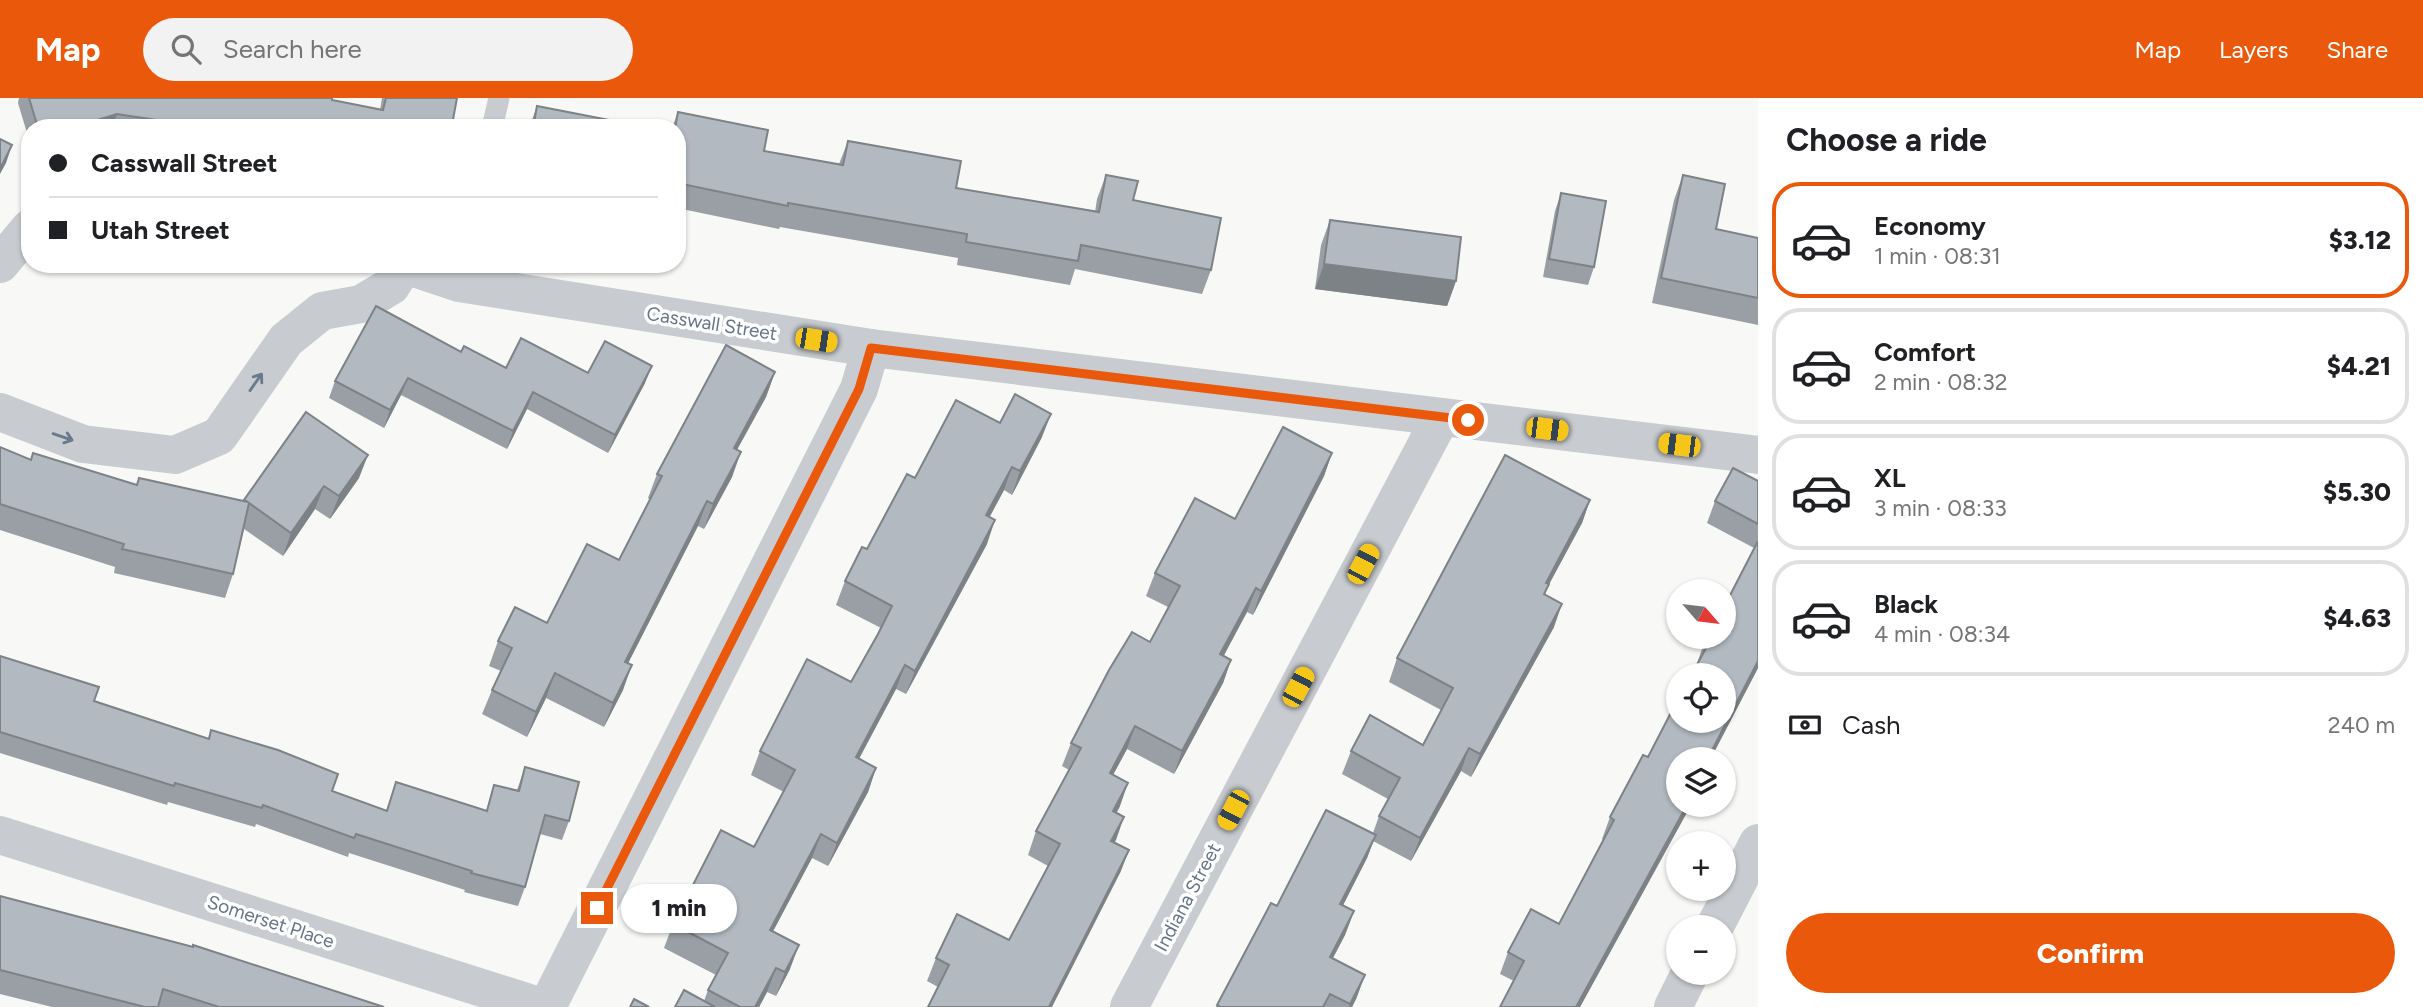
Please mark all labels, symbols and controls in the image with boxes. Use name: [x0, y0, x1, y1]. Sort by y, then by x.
search box: [143, 18, 633, 81]
text: Map: [35, 30, 101, 69]
icon: search: [167, 30, 205, 68]
text: Search here: [223, 33, 362, 65]
text: Map: [2134, 35, 2181, 64]
text: Layers: [2219, 35, 2288, 64]
text: Share: [2326, 35, 2388, 64]
text: Choose a ride: [1786, 121, 1987, 159]
text: Casswall Street: [91, 147, 277, 179]
icon: car: [1790, 209, 1853, 272]
text: Economy: [1874, 210, 1986, 242]
text: Utah Street: [91, 214, 230, 246]
text: $3.12: [2329, 224, 2391, 256]
text: 1 min · 08:31: [1874, 242, 2001, 270]
street label: Casswall Street: [645, 302, 779, 345]
car: [794, 326, 839, 354]
icon: car: [1790, 335, 1853, 398]
text: Comfort: [1874, 336, 1976, 368]
text: $4.21: [2327, 350, 2391, 382]
text: 2 min · 08:32: [1874, 368, 2008, 396]
one-way arrow: [249, 372, 263, 392]
route start: [1452, 404, 1484, 436]
car: [1525, 416, 1570, 442]
one-way arrow: [52, 432, 74, 444]
car: [1657, 432, 1702, 458]
icon: car: [1790, 461, 1853, 524]
text: XL: [1874, 462, 1906, 494]
text: $5.30: [2323, 476, 2391, 508]
text: 3 min · 08:33: [1874, 494, 2007, 522]
car: [1344, 541, 1383, 587]
north arrow: [1666, 579, 1736, 649]
map controls: [1666, 579, 1736, 985]
icon: car: [1790, 587, 1853, 650]
text: Black: [1874, 588, 1938, 620]
text: $4.63: [2323, 602, 2391, 634]
text: 4 min · 08:34: [1874, 620, 2010, 648]
button: locate: [1666, 663, 1736, 733]
car: [1279, 664, 1318, 710]
icon: cash: [1786, 706, 1824, 744]
text: Cash: [1842, 709, 1901, 741]
text: 240 m: [2328, 711, 2395, 739]
button: layers: [1666, 747, 1736, 817]
car: [1214, 787, 1253, 833]
button: +: [1666, 831, 1736, 901]
street label: Indiana Street: [1149, 839, 1226, 955]
callout: 1 min: [622, 884, 737, 932]
street label: Somerset Place: [204, 890, 337, 953]
route end: [581, 892, 613, 924]
text: 1 min: [652, 894, 706, 922]
button: Confirm: [1786, 913, 2395, 993]
button: −: [1666, 915, 1736, 985]

